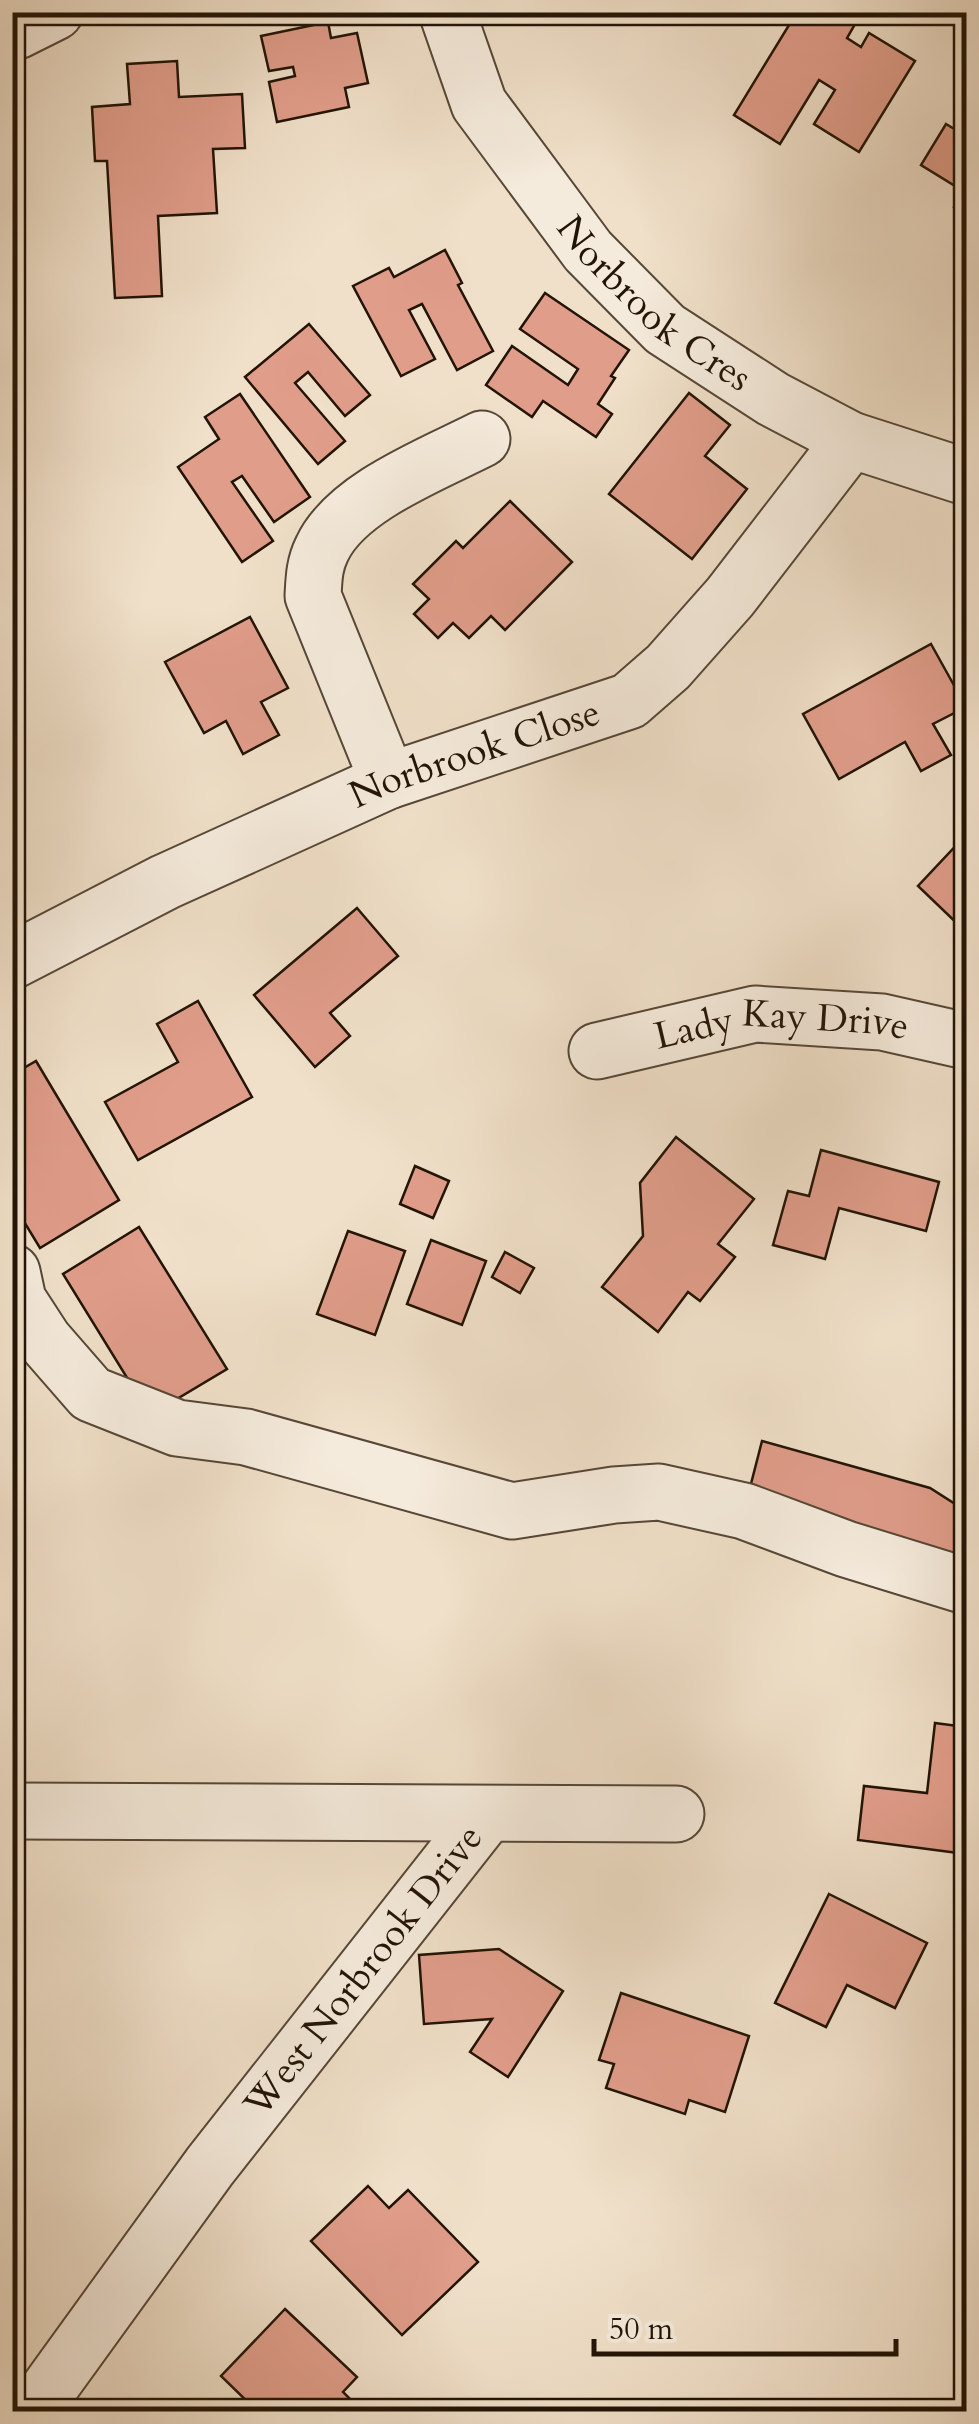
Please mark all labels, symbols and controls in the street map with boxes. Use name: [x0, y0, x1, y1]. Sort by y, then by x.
street label: Norbrook Cres: [544, 205, 761, 404]
street label: Norbrook Close: [341, 686, 607, 821]
street label: Lady Kay Drive: [649, 987, 914, 1063]
street label: West Norbrook Drive: [232, 1814, 495, 2129]
scale bar: [594, 2294, 896, 2356]
text: 50 m: [609, 2309, 674, 2350]

